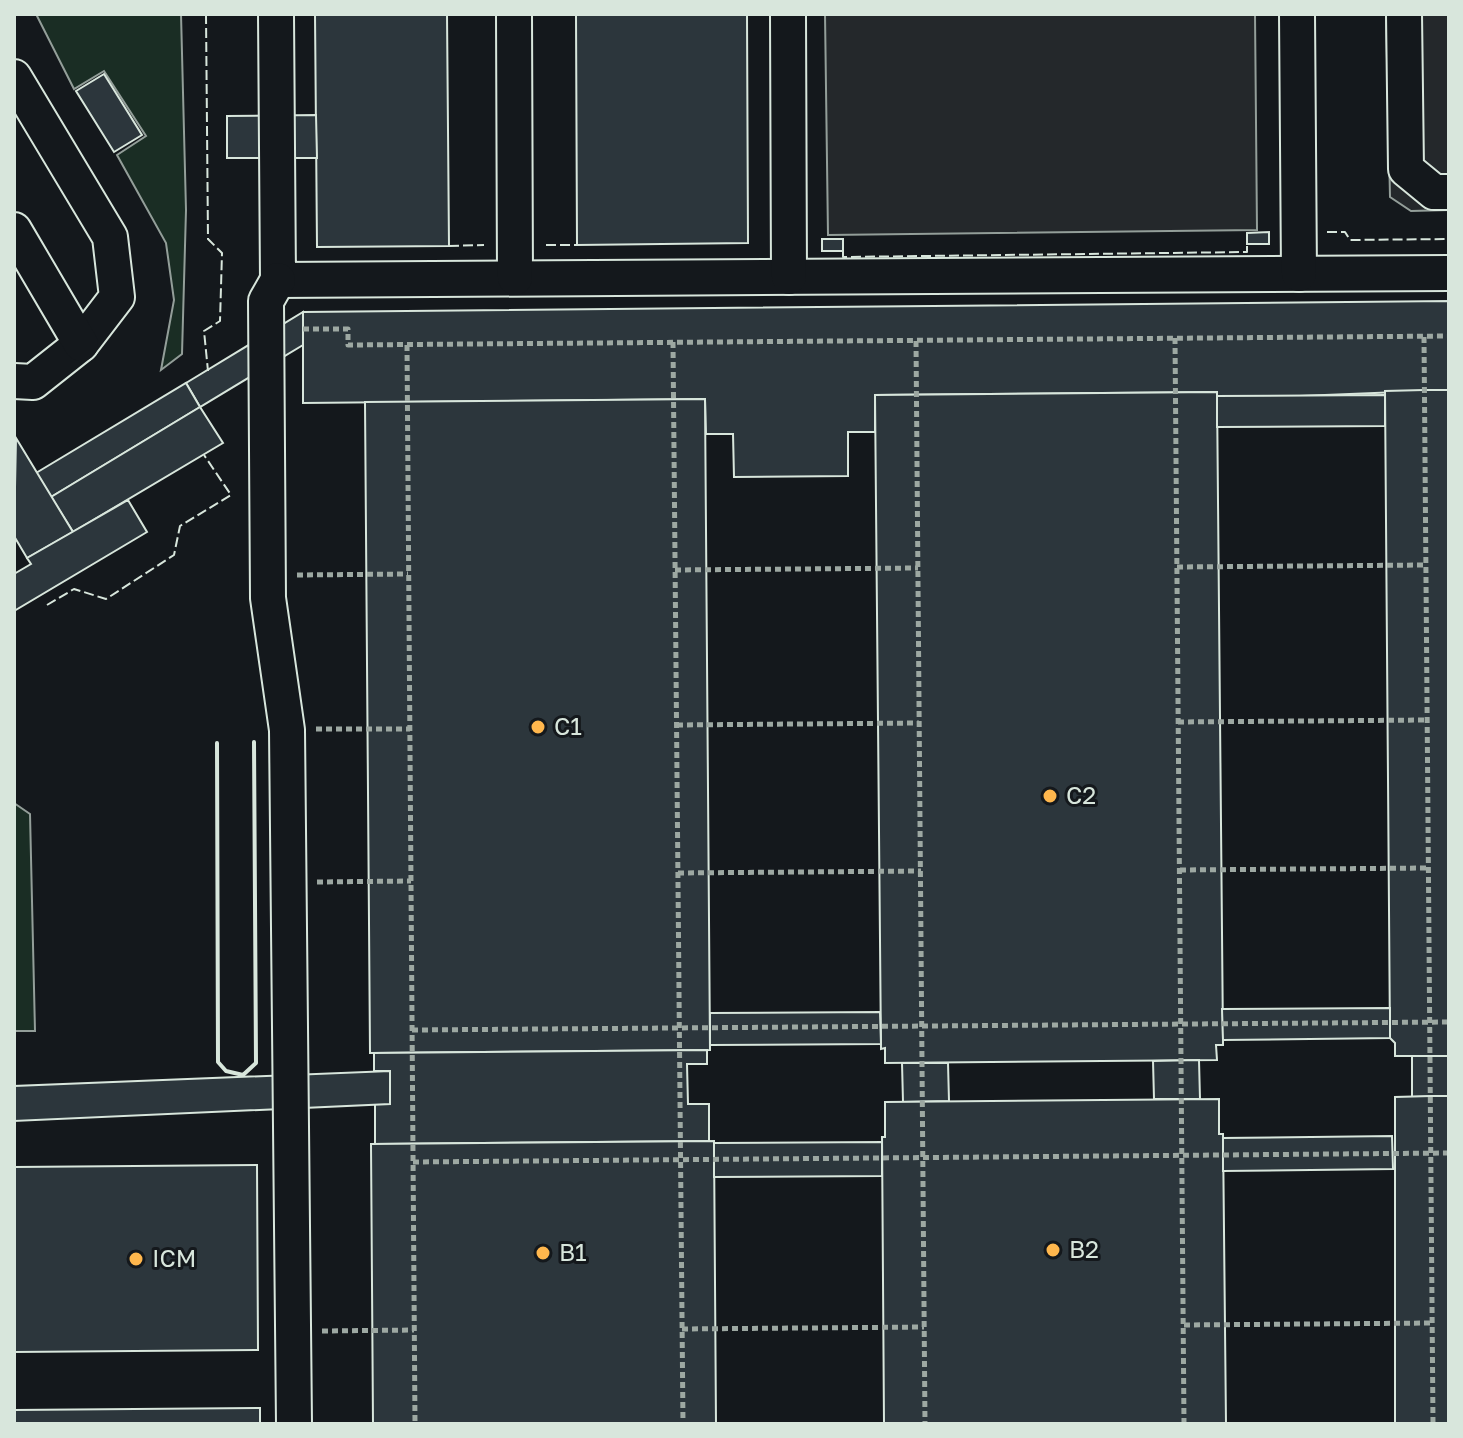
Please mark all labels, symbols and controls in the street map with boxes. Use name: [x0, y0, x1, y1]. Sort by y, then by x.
place label: C1: [554, 711, 582, 740]
marker: C1: [529, 718, 547, 736]
place label: C2: [1066, 780, 1096, 809]
marker: C2: [1041, 787, 1059, 805]
place label: B2: [1069, 1234, 1099, 1263]
place label: B1: [559, 1237, 587, 1266]
marker: B2: [1044, 1241, 1062, 1259]
place label: ICM: [152, 1243, 197, 1272]
marker: B1: [534, 1244, 552, 1262]
marker: ICM: [127, 1250, 145, 1268]

